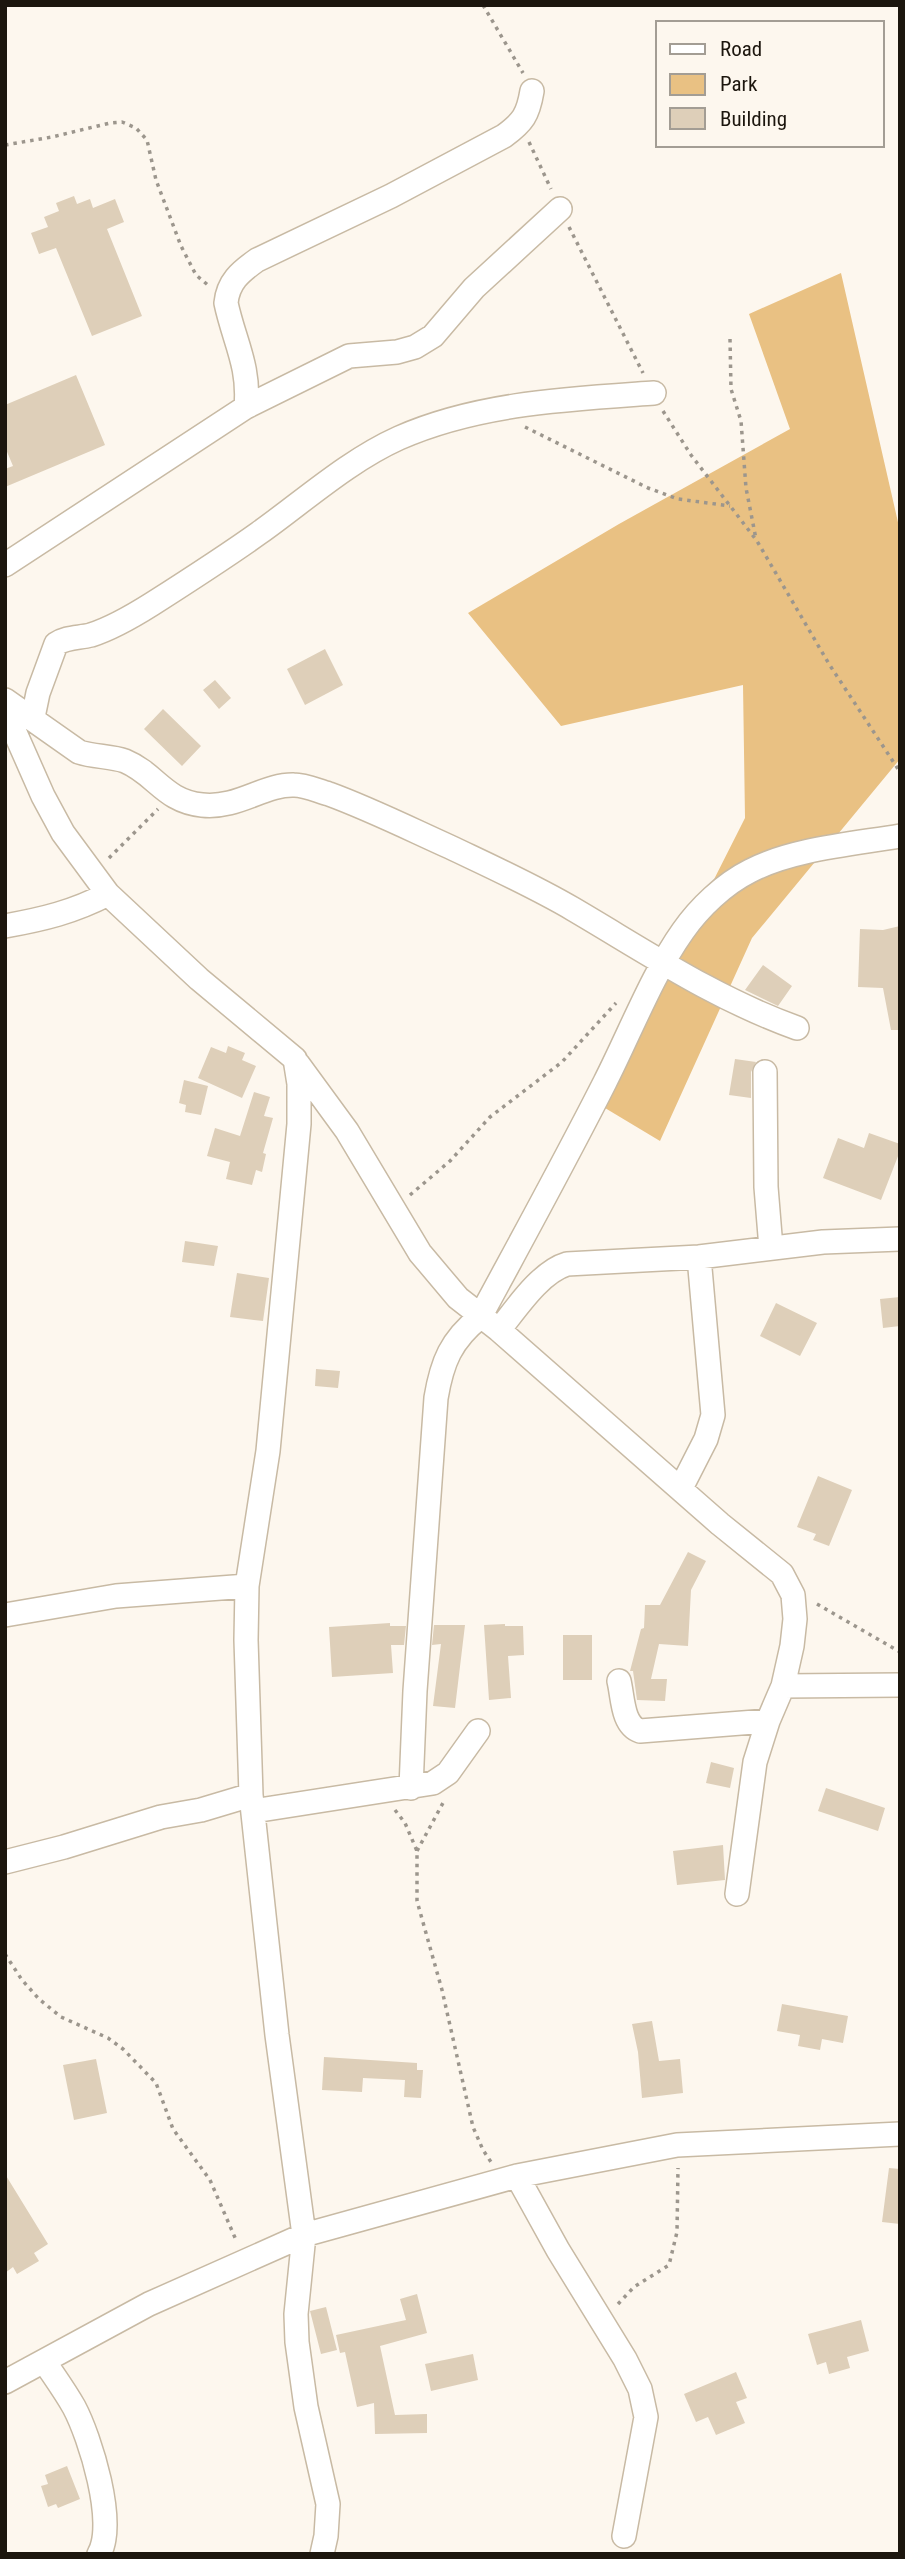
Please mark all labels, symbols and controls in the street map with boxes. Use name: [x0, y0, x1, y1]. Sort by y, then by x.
legend: [656, 21, 884, 147]
text: Road: [720, 37, 762, 61]
text: Park: [720, 72, 758, 96]
text: Building: [720, 107, 787, 131]

